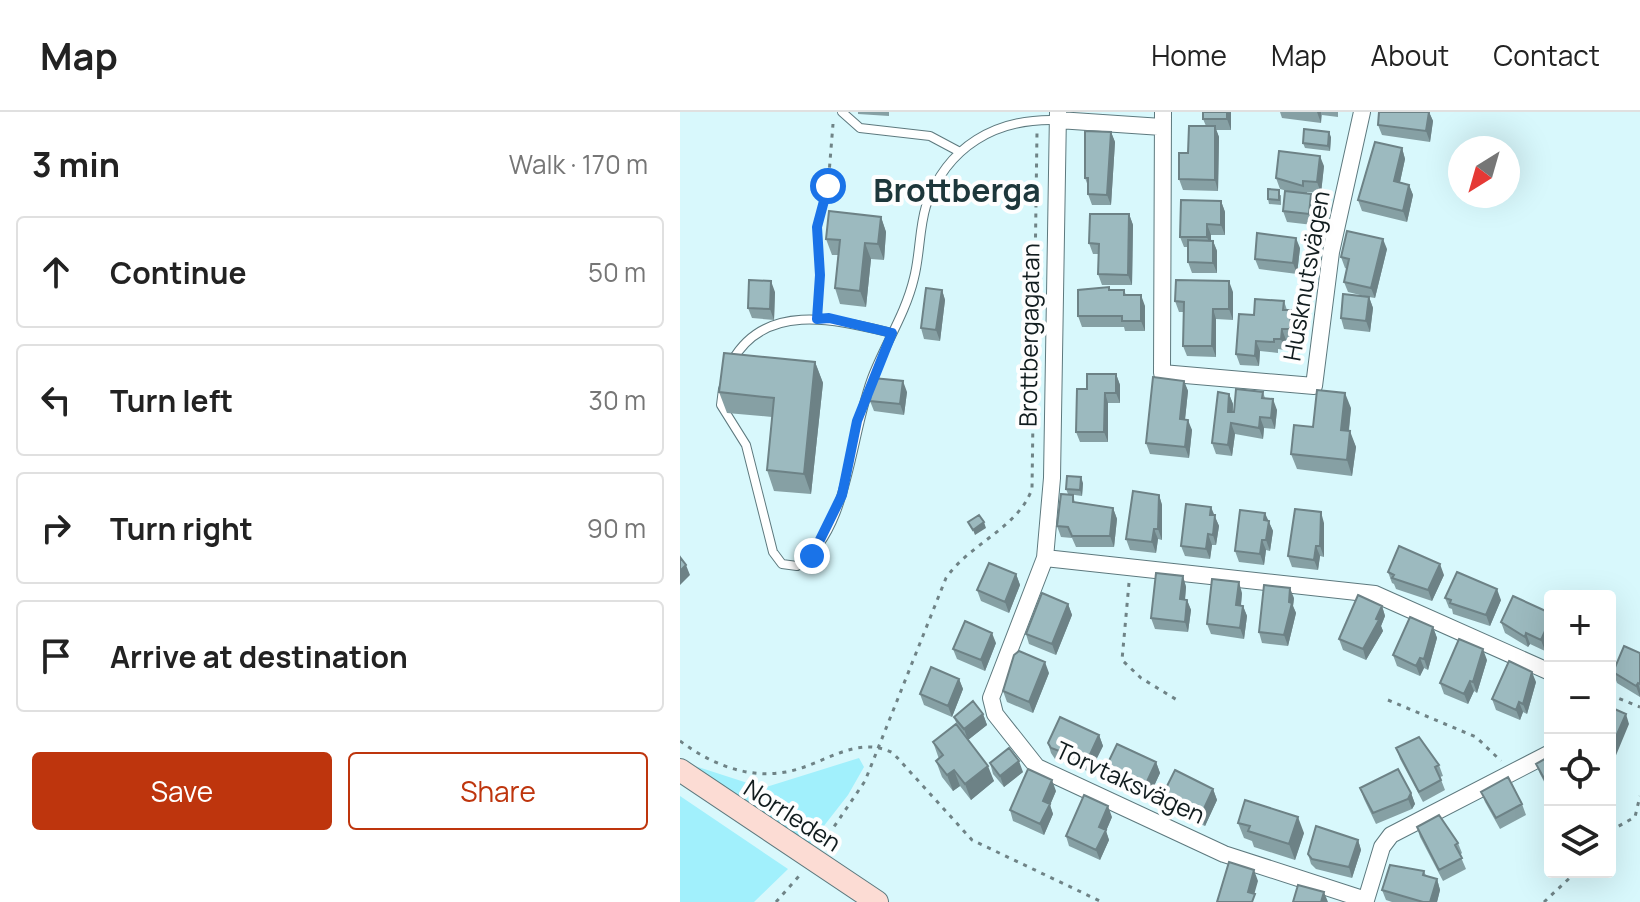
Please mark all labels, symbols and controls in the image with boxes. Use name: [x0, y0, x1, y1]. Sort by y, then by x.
text: Map: [40, 29, 118, 81]
text: Home: [1151, 36, 1227, 74]
text: Map: [1271, 36, 1327, 74]
text: About: [1371, 36, 1449, 74]
text: Contact: [1493, 36, 1600, 74]
north arrow: [1448, 136, 1520, 208]
text: 3 min: [32, 141, 120, 187]
text: Walk · 170 m: [509, 146, 648, 182]
route start: [810, 168, 846, 204]
district label: Brottberga: [873, 168, 1041, 212]
street label: Husknutsvägen: [1274, 188, 1337, 363]
street label: Brottbergagatan: [1010, 243, 1047, 427]
icon: ahead: [34, 250, 78, 294]
text: Continue: [110, 252, 246, 293]
text: 50 m: [588, 254, 646, 290]
icon: left: [34, 378, 78, 422]
text: Turn left: [110, 380, 233, 421]
text: 30 m: [589, 382, 646, 418]
icon: right: [34, 506, 78, 550]
text: Turn right: [110, 508, 253, 549]
text: 90 m: [587, 510, 646, 546]
route end: [794, 538, 830, 574]
map controls: [1544, 590, 1616, 878]
button: +: [1544, 590, 1616, 662]
icon: arrive: [34, 634, 78, 678]
text: Arrive at destination: [110, 636, 408, 677]
button: −: [1544, 662, 1616, 734]
street label: Torvtaksvägen: [1051, 733, 1211, 831]
button: locate: [1544, 734, 1616, 806]
button: Save: [32, 752, 332, 830]
button: Share: [348, 752, 648, 830]
street label: Norrleden: [738, 771, 848, 858]
button: layers: [1544, 806, 1616, 878]

